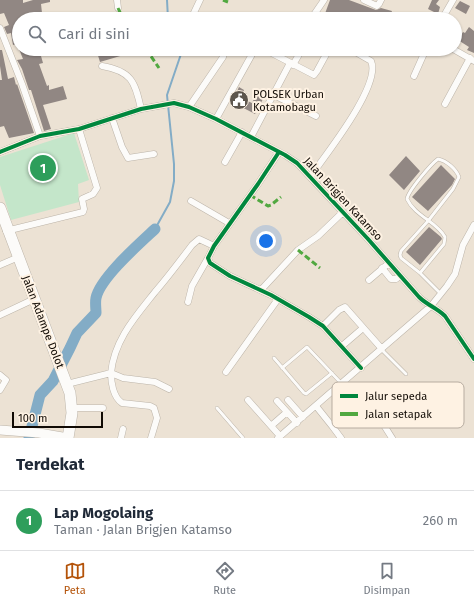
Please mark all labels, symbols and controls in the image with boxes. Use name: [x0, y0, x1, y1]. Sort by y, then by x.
search box: [12, 12, 462, 56]
icon: search: [26, 23, 48, 45]
text: Cari di sini: [58, 25, 130, 43]
place label: POLSEK Urban Kotamobagu: [253, 88, 324, 114]
public building icon: POLSEK Urban Kotamobagu: [228, 89, 250, 111]
pin: 1: [30, 153, 56, 183]
street label: Jalan Brigjen Katamso: [301, 155, 385, 243]
your location: [256, 231, 276, 251]
street label: Jalan Adampe Dolot: [19, 274, 67, 370]
legend: [332, 382, 464, 428]
text: Jalur sepeda: [365, 390, 427, 403]
text: Jalan setapak: [365, 408, 432, 421]
scale bar: [12, 410, 103, 429]
text: 100 m: [18, 412, 47, 425]
text: Terdekat: [16, 454, 85, 475]
text: Lap Mogolaing: [54, 504, 153, 522]
text: 1: [26, 513, 32, 528]
text: 260 m: [423, 513, 458, 528]
text: Taman · Jalan Brigjen Katamso: [54, 522, 232, 537]
tab: Peta: [64, 560, 86, 597]
tab: Rute: [213, 560, 236, 597]
tab: Disimpan: [364, 560, 410, 597]

